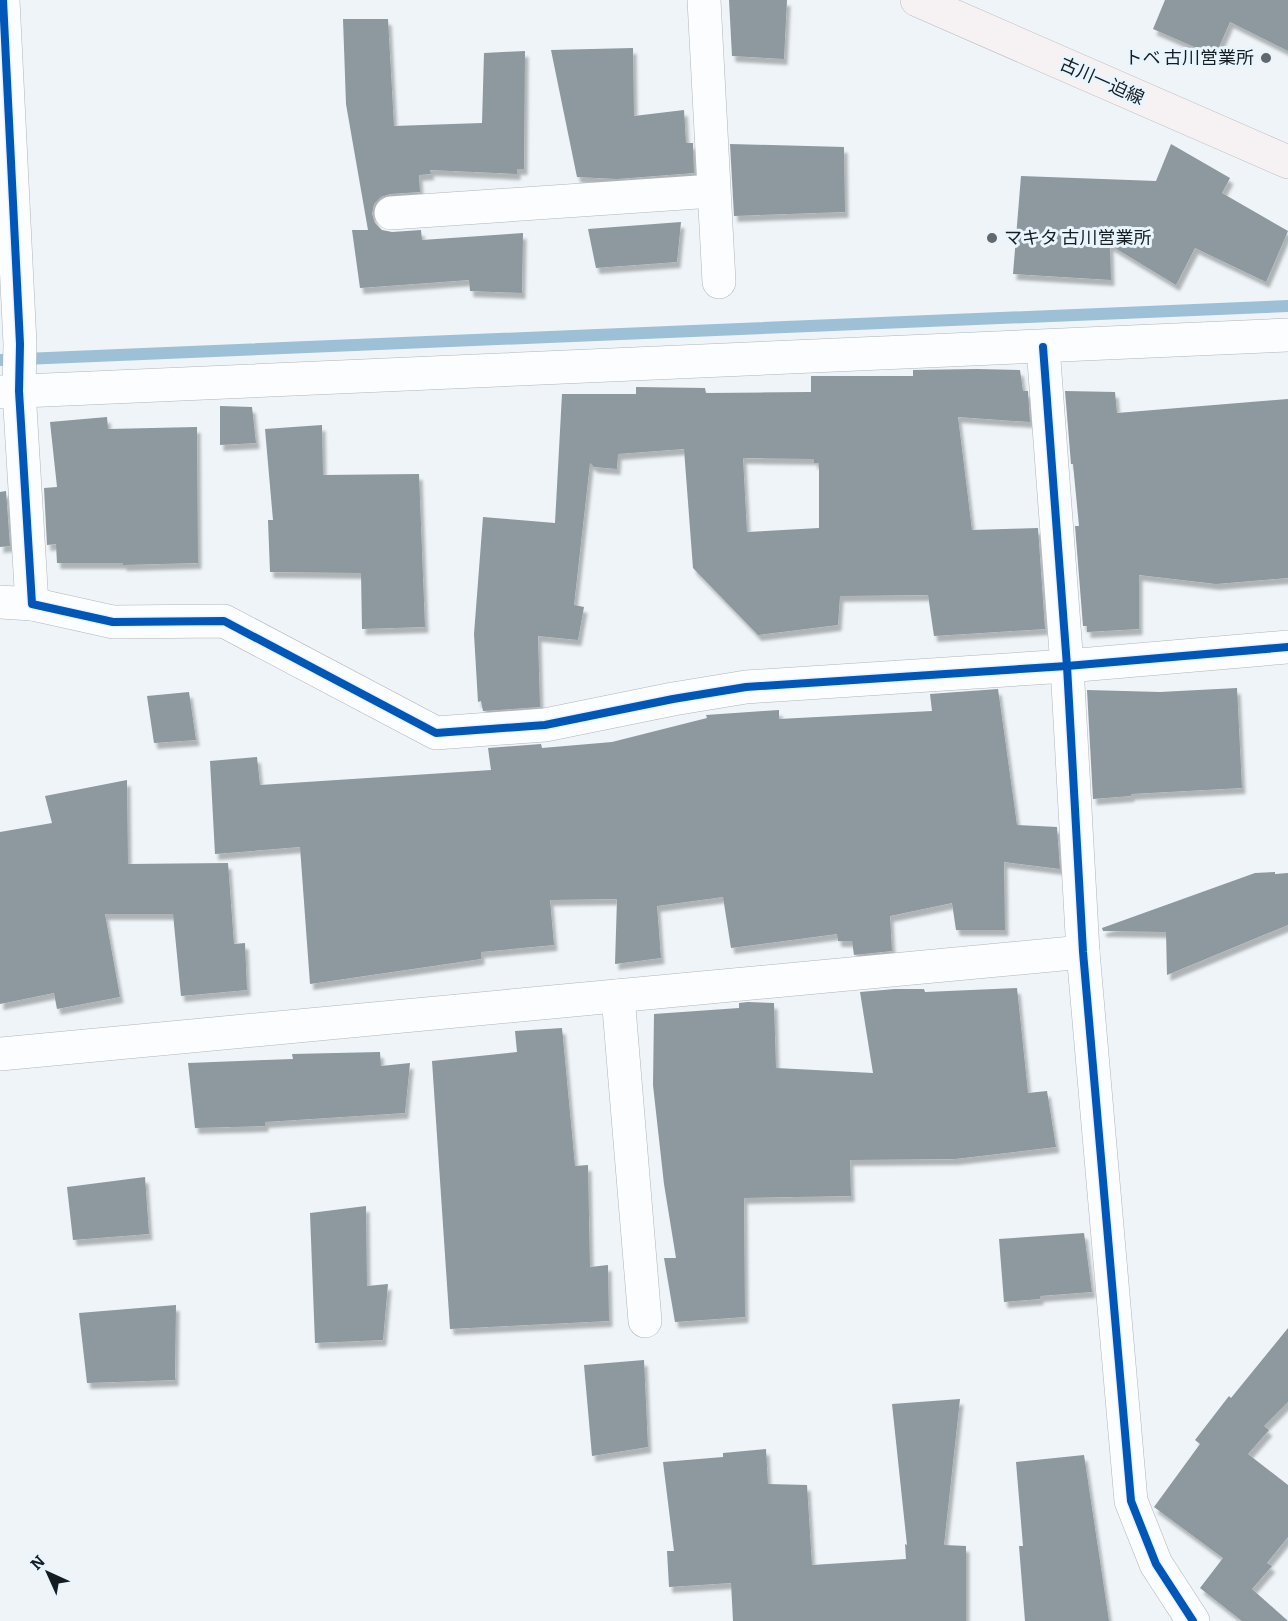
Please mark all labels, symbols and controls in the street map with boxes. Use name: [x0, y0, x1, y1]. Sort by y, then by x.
place label: トベ 古川営業所: [1124, 47, 1254, 69]
marker: トベ 古川営業所: [1259, 51, 1273, 65]
street label: 古川一迫線: [1056, 53, 1148, 109]
place label: マキタ 古川営業所: [1004, 227, 1152, 249]
marker: マキタ 古川営業所: [985, 231, 999, 245]
north arrow: [18, 1543, 78, 1603]
text: N: [27, 1552, 49, 1574]

